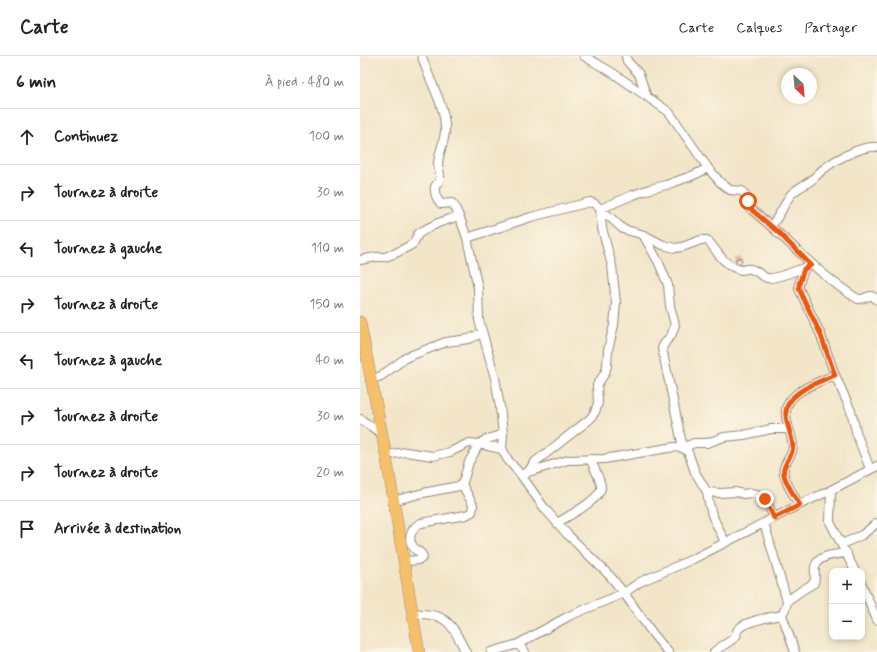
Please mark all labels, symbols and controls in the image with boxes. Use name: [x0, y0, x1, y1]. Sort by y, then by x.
text: Carte: [20, 15, 69, 40]
text: Carte: [678, 19, 714, 37]
text: Calques: [736, 19, 782, 37]
text: Partager: [804, 19, 857, 37]
north arrow: [781, 68, 817, 104]
text: 6 min: [16, 71, 56, 93]
text: À pied · 480 m: [265, 74, 344, 91]
icon: ahead: [16, 126, 38, 148]
text: Continuez: [54, 127, 118, 147]
text: 100 m: [309, 128, 344, 145]
icon: right: [16, 182, 38, 204]
text: Tournez à droite: [54, 183, 158, 203]
text: 30 m: [317, 184, 344, 201]
route start: [739, 192, 757, 210]
icon: left: [16, 238, 38, 260]
text: Tournez à gauche: [54, 239, 162, 259]
text: 110 m: [311, 240, 344, 257]
icon: right: [16, 294, 38, 316]
text: Tournez à droite: [54, 295, 158, 315]
text: 150 m: [310, 296, 344, 313]
icon: left: [16, 350, 38, 372]
text: Tournez à gauche: [54, 351, 162, 371]
text: 40 m: [315, 352, 344, 369]
icon: right: [16, 406, 38, 428]
text: Tournez à droite: [54, 407, 158, 427]
text: 30 m: [317, 408, 344, 425]
icon: right: [16, 462, 38, 484]
text: Tournez à droite: [54, 463, 158, 483]
text: 20 m: [316, 464, 344, 481]
route end: [756, 490, 774, 508]
icon: arrive: [16, 518, 38, 540]
text: Arrivée à destination: [54, 519, 181, 539]
map controls: [829, 568, 865, 640]
button: +: [829, 568, 865, 604]
button: −: [829, 604, 865, 640]

